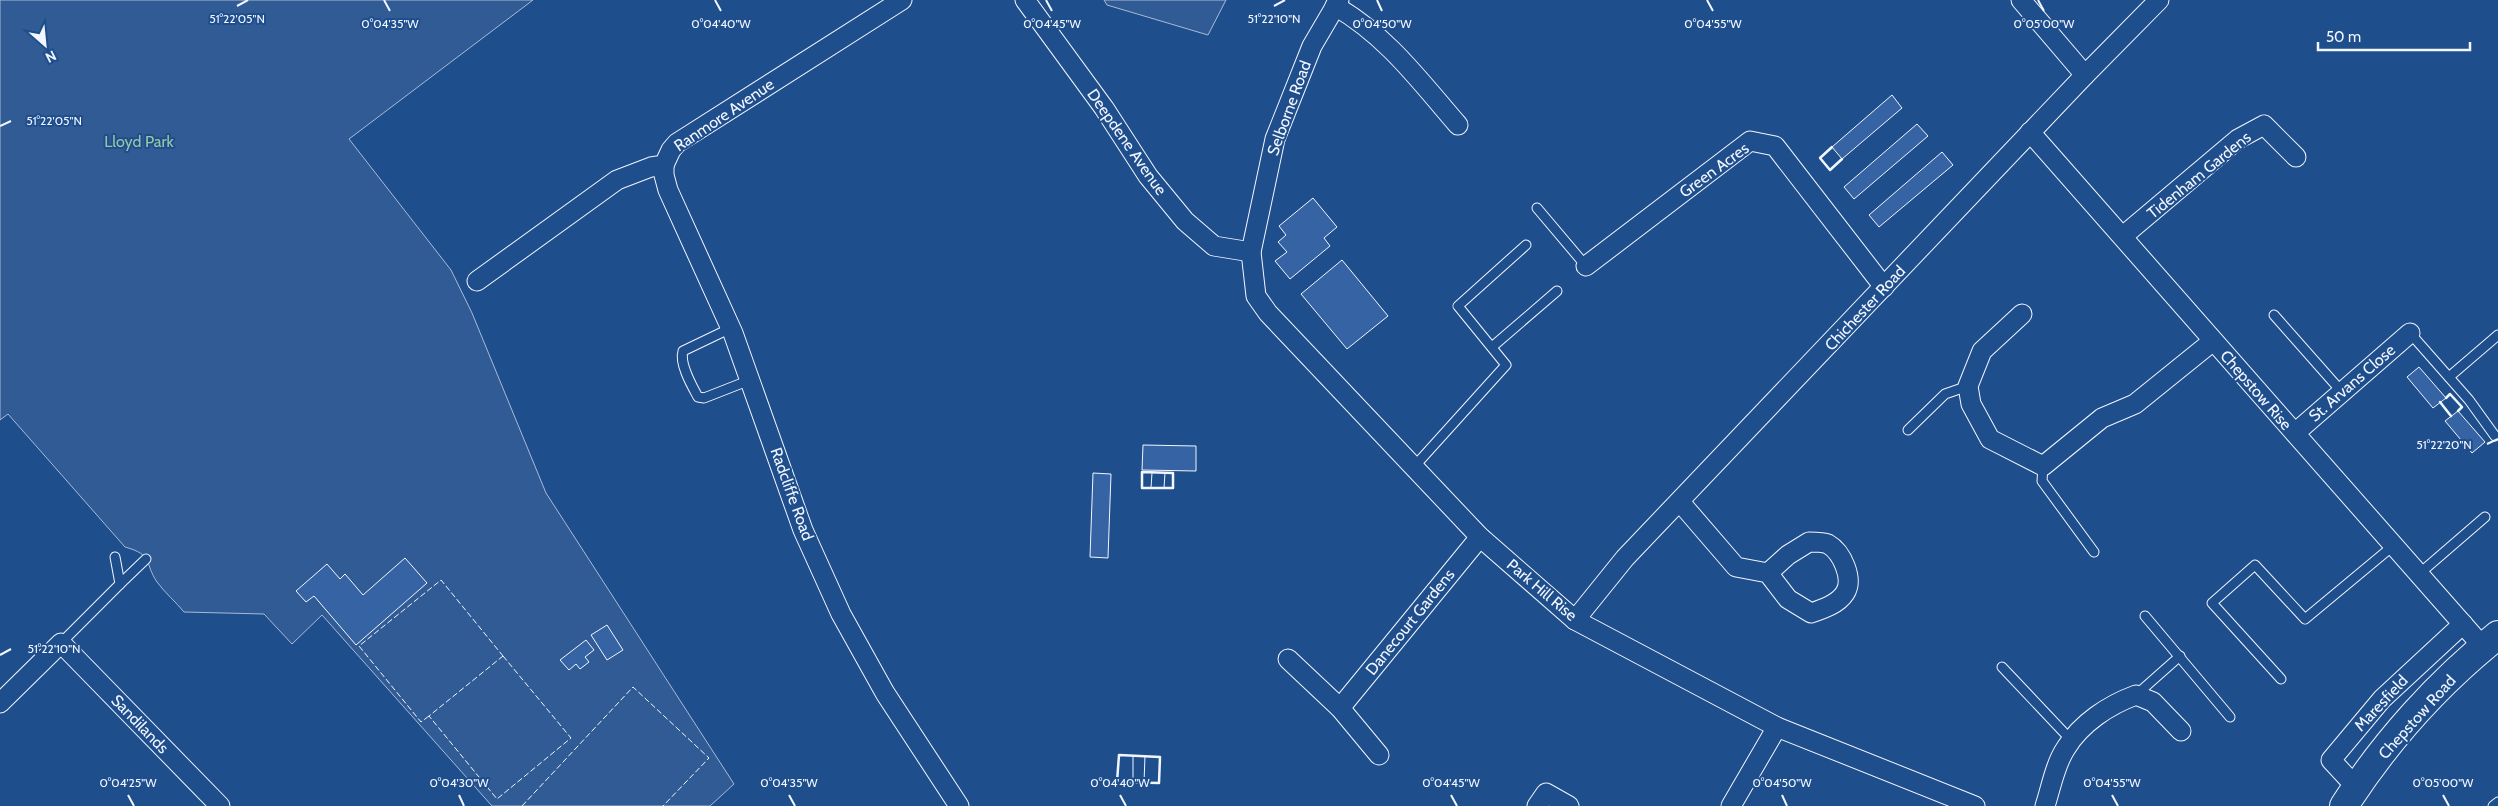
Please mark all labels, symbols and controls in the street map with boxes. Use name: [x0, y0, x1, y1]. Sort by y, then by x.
text: 51°22'05"N: [209, 11, 265, 26]
text: 51°22'10"N: [1247, 11, 1301, 26]
text: 0°04'35"W: [361, 16, 419, 31]
text: 0°04'40"W: [691, 16, 751, 31]
text: 0°04'45"W: [1023, 16, 1081, 31]
text: 0°04'50"W: [1352, 16, 1412, 31]
text: 0°04'55"W: [1684, 16, 1742, 31]
text: 0°05'00"W: [2014, 16, 2075, 31]
north arrow: [20, 20, 70, 70]
scale bar: [2318, 20, 2470, 52]
text: 50 m: [2326, 28, 2361, 46]
text: N: [42, 46, 59, 67]
street label: Selborne Road: [1263, 58, 1315, 158]
street label: Ranmore Avenue: [670, 75, 778, 155]
street label: Deepdene Avenue: [1083, 85, 1171, 199]
text: 51°22'05"N: [26, 113, 82, 128]
street label: Tidenham Gardens: [2143, 127, 2255, 223]
park label: Lloyd Park: [104, 132, 175, 151]
street label: Green Acres: [1676, 138, 1753, 202]
street label: Chichester Road: [1821, 261, 1909, 355]
street label: St. Arvans Close: [2305, 340, 2399, 426]
street label: Chepstow Rise: [2216, 346, 2296, 434]
text: 51°22'20"N: [2416, 437, 2472, 452]
street label: Radcliffe Road: [766, 445, 818, 543]
street label: Park Hill Rise: [1503, 555, 1581, 625]
street label: Danecourt Gardens: [1362, 565, 1459, 679]
text: 51°22'10"N: [27, 641, 81, 656]
street label: Maresfield: [2350, 671, 2412, 735]
street label: Chepstow Road: [2374, 671, 2460, 763]
street label: Sandilands: [107, 691, 173, 758]
text: 0°04'25"W: [99, 775, 157, 790]
text: 0°04'30"W: [429, 775, 489, 790]
text: 0°04'35"W: [760, 775, 818, 790]
text: 0°04'40"W: [1090, 775, 1150, 790]
text: 0°04'45"W: [1422, 775, 1480, 790]
text: 0°04'50"W: [1752, 775, 1812, 790]
text: 0°04'55"W: [2083, 775, 2141, 790]
text: 0°05'00"W: [2413, 775, 2474, 790]

